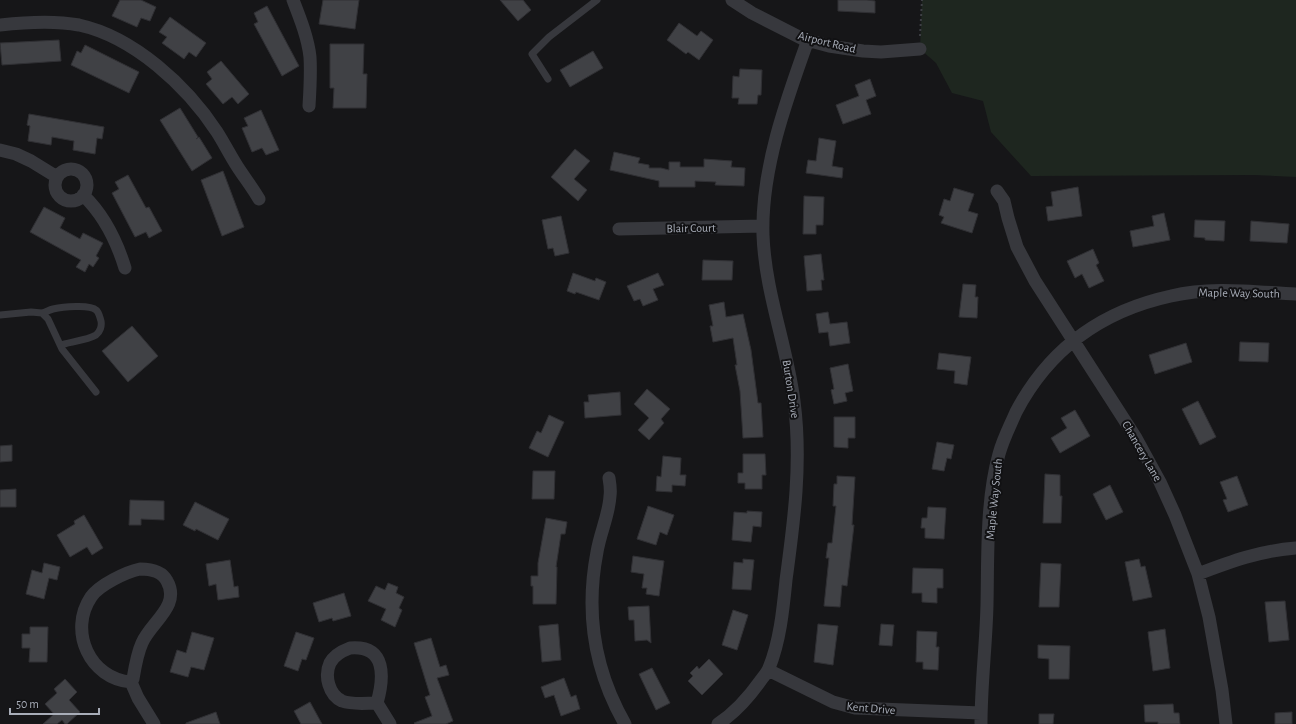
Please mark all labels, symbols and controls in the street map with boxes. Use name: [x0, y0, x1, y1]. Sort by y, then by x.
street label: Airport Road: [797, 29, 857, 55]
street label: Blair Court: [666, 222, 716, 234]
street label: Maple Way South: [1198, 286, 1280, 301]
street label: Burton Drive: [780, 359, 802, 419]
street label: Chancery Lane: [1119, 419, 1164, 484]
street label: Maple Way South: [984, 458, 1005, 540]
scale bar: [10, 690, 99, 716]
text: 50 m: [16, 698, 39, 710]
street label: Kent Drive: [846, 700, 896, 716]

